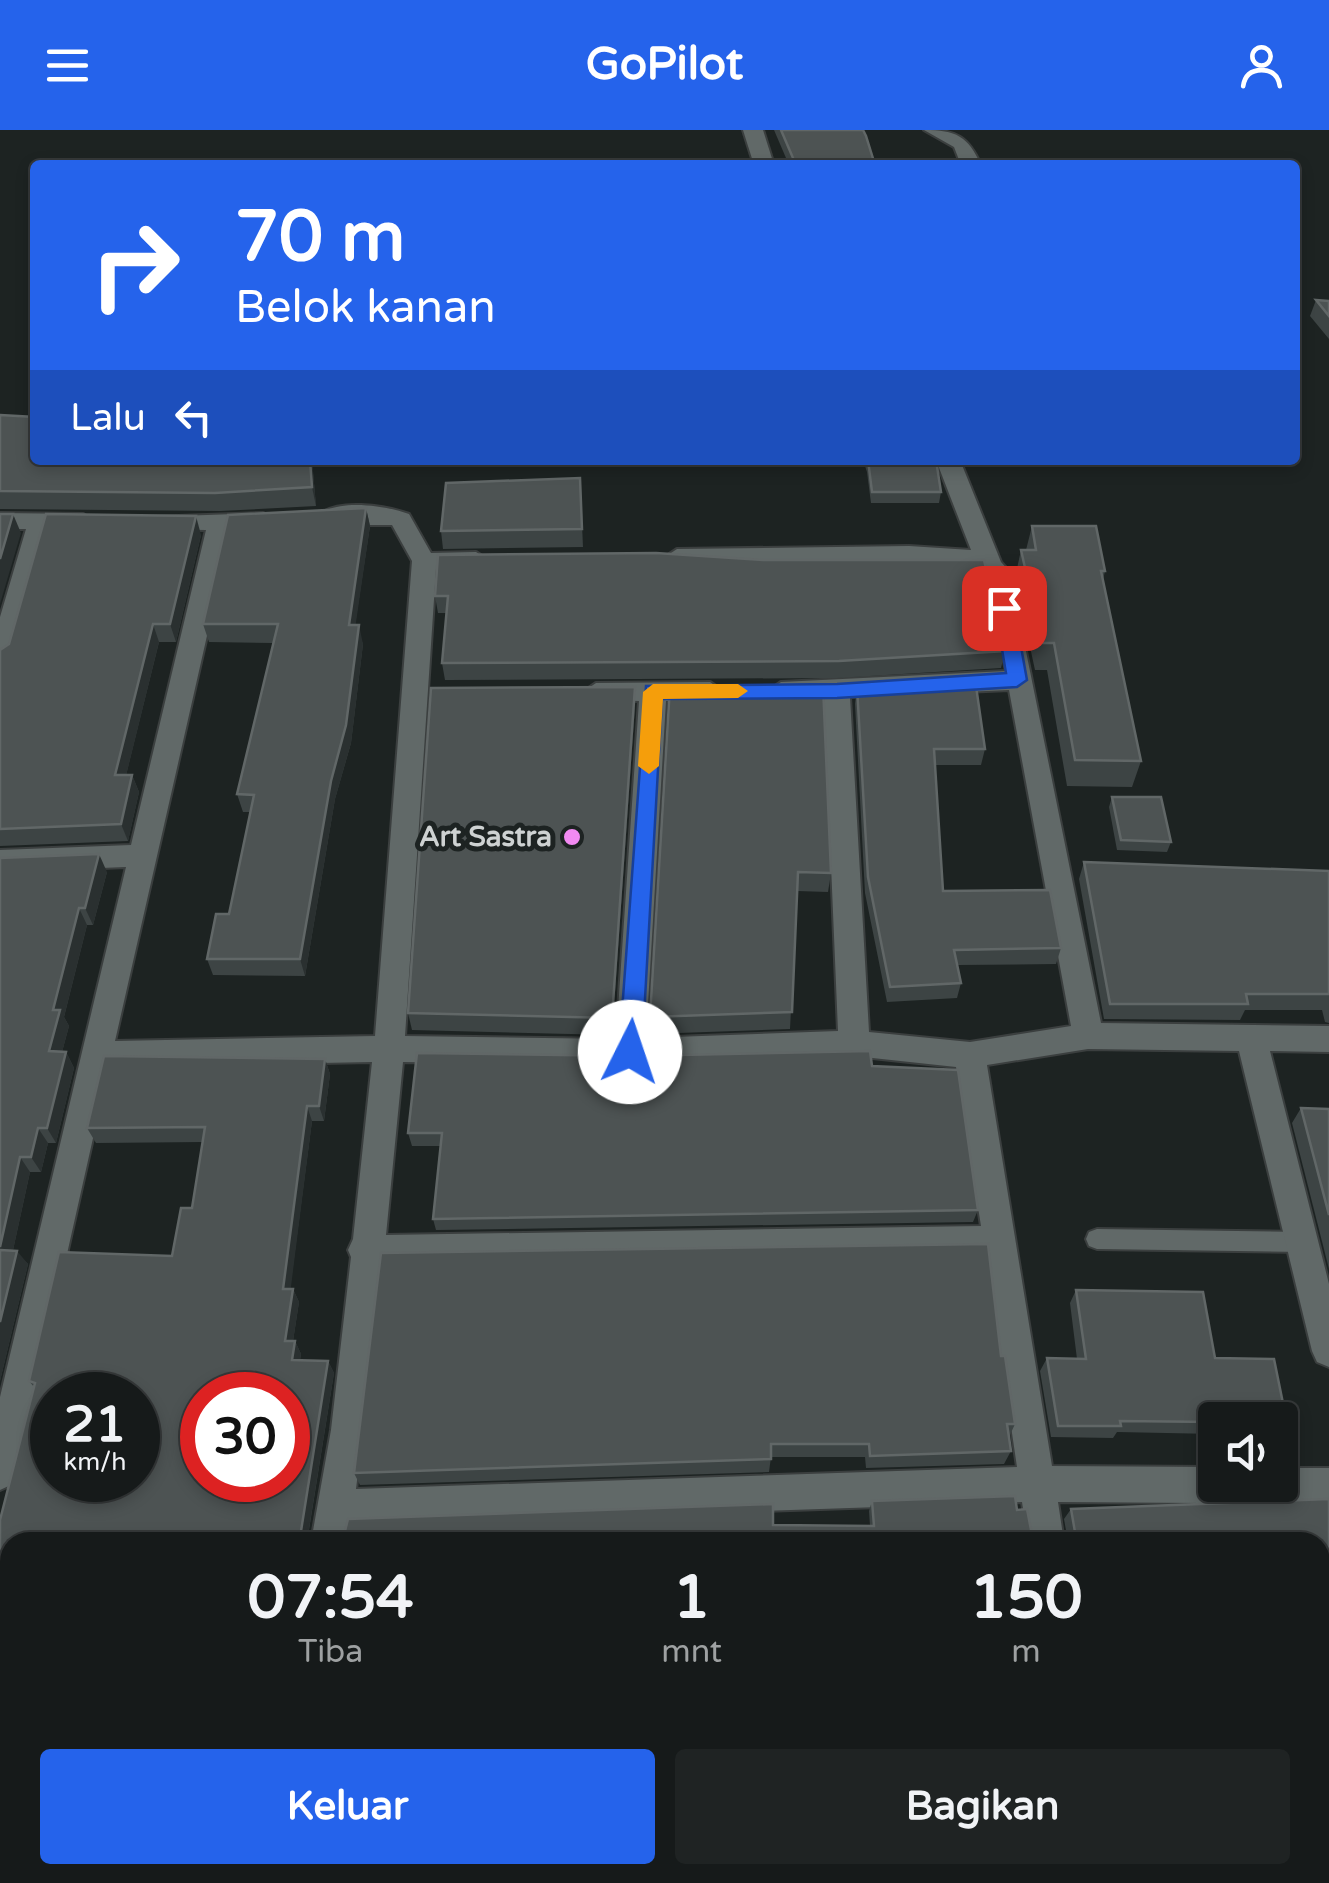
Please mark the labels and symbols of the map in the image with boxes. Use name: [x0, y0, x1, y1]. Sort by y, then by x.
pin: [962, 566, 1047, 651]
place label: Art Sastra: [419, 820, 552, 854]
marker: Art Sastra: [561, 826, 583, 848]
position arrow: [578, 1000, 682, 1104]
speed limit sign: 30: [180, 1372, 310, 1502]

